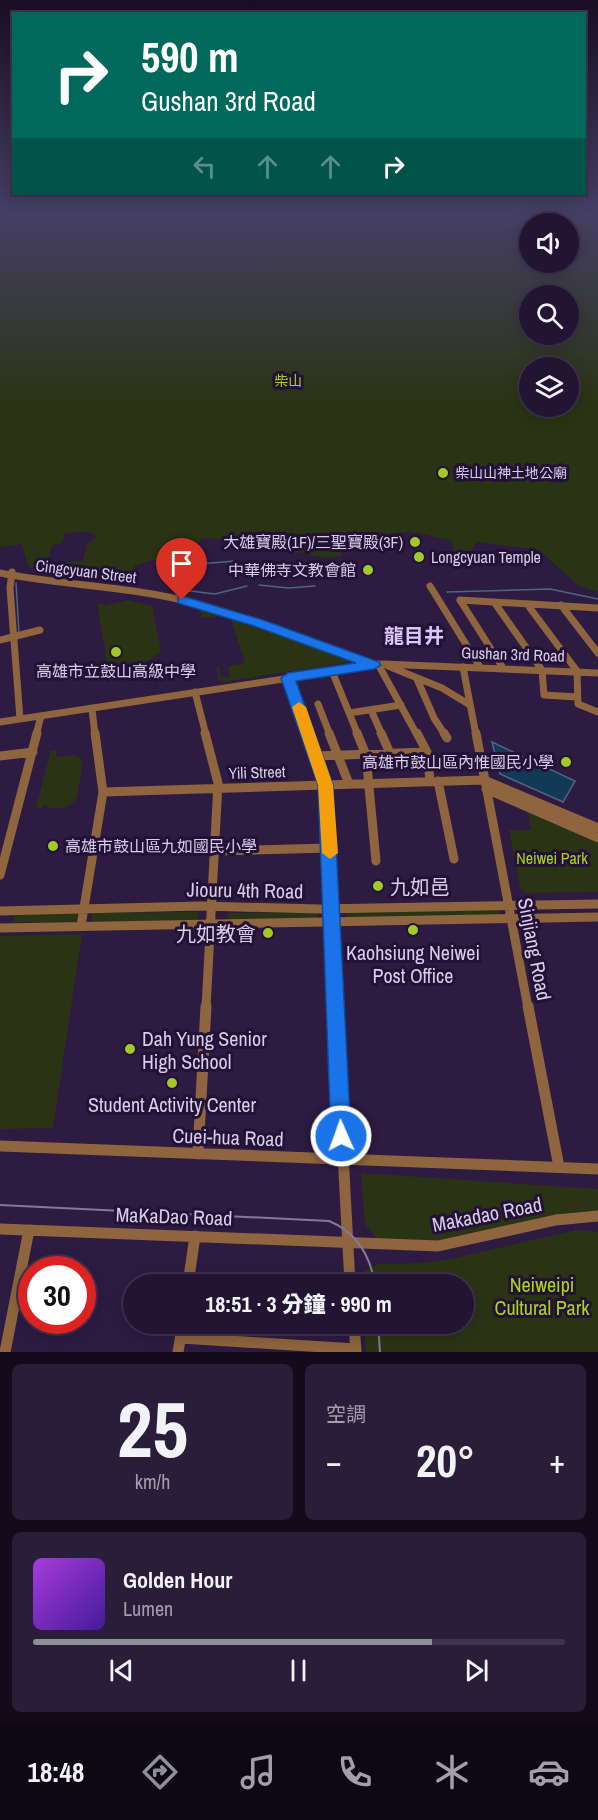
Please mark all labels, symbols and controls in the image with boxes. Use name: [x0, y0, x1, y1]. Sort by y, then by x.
text: 590 m: [141, 29, 239, 85]
icon: right: [42, 36, 120, 114]
text: Gushan 3rd Road: [141, 83, 316, 119]
icon: left: [188, 150, 221, 183]
icon: ahead: [251, 150, 284, 183]
icon: ahead: [314, 150, 347, 183]
icon: right: [377, 150, 410, 183]
map controls: [519, 213, 579, 417]
button: sound: [519, 213, 579, 273]
button: search: [519, 285, 579, 345]
button: layers: [519, 357, 579, 417]
park label: 柴山: [274, 372, 302, 390]
place label: 柴山山神土地公廟: [455, 464, 567, 482]
marker: 柴山山神土地公廟: [436, 466, 450, 480]
place label: 大雄寶殿(1F)/三聖寶殿(3F): [223, 531, 403, 553]
marker: 大雄寶殿(1F)/三聖寶殿(3F): [408, 535, 422, 549]
pin: [156, 538, 207, 600]
place label: Longcyuan Temple: [431, 546, 541, 568]
icon: arrive: [165, 547, 198, 580]
marker: Longcyuan Temple: [412, 550, 426, 564]
street label: Cingcyuan Street: [34, 554, 138, 588]
place label: 中華佛寺文教會館: [228, 559, 356, 581]
marker: 中華佛寺文教會館: [361, 563, 375, 577]
district label: 龍目井: [384, 622, 444, 649]
street label: Gushan 3rd Road: [461, 641, 565, 667]
marker: 高雄市立鼓山高級中學: [109, 645, 123, 659]
place label: 高雄市立鼓山高級中學: [36, 660, 196, 682]
place label: 高雄市鼓山區內惟國民小學: [362, 751, 554, 773]
marker: 高雄市鼓山區內惟國民小學: [559, 755, 573, 769]
street label: Yili Street: [228, 760, 286, 784]
place label: 高雄市鼓山區九如國民小學: [65, 835, 257, 857]
marker: 高雄市鼓山區九如國民小學: [46, 839, 60, 853]
park label: Neiwei Park: [516, 847, 588, 869]
place label: 九如邑: [390, 873, 450, 900]
street label: Jiouru 4th Road: [186, 875, 304, 905]
marker: 九如邑: [371, 879, 385, 893]
street label: Sinjiang Road: [512, 895, 558, 1003]
place label: 九如教會: [176, 920, 256, 947]
marker: Kaohsiung Neiwei Post Office: [406, 923, 420, 937]
marker: 九如教會: [261, 926, 275, 940]
place label: Kaohsiung Neiwei Post Office: [346, 939, 480, 989]
place label: Dah Yung Senior High School: [142, 1025, 267, 1075]
marker: Dah Yung Senior High School: [123, 1042, 137, 1056]
marker: Student Activity Center: [165, 1076, 179, 1090]
place label: Student Activity Center: [88, 1091, 256, 1118]
position arrow: [309, 1104, 373, 1168]
street label: Cuei-hua Road: [172, 1122, 284, 1152]
street label: Makadao Road: [430, 1190, 544, 1238]
street label: MaKaDao Road: [115, 1200, 233, 1232]
speed limit sign: 30: [18, 1256, 96, 1334]
park label: Neiweipi Cultural Park: [495, 1271, 590, 1321]
text: 18:51 · 3 分鐘 · 990 m: [205, 1289, 392, 1319]
text: 25: [117, 1376, 188, 1481]
text: 空調: [326, 1400, 366, 1427]
text: 20°: [416, 1430, 475, 1491]
text: −: [326, 1439, 342, 1483]
text: +: [549, 1439, 565, 1483]
text: km/h: [135, 1468, 170, 1495]
text: Golden Hour: [123, 1565, 232, 1595]
text: Lumen: [123, 1595, 173, 1622]
icon: previous: [105, 1654, 138, 1687]
icon: pause: [282, 1654, 315, 1687]
icon: next: [460, 1654, 493, 1687]
icon: directions: [139, 1751, 181, 1793]
icon: music: [237, 1751, 279, 1793]
icon: phone: [334, 1751, 376, 1793]
icon: climate: [431, 1751, 473, 1793]
icon: car: [528, 1751, 570, 1793]
text: 18:48: [28, 1754, 84, 1790]

